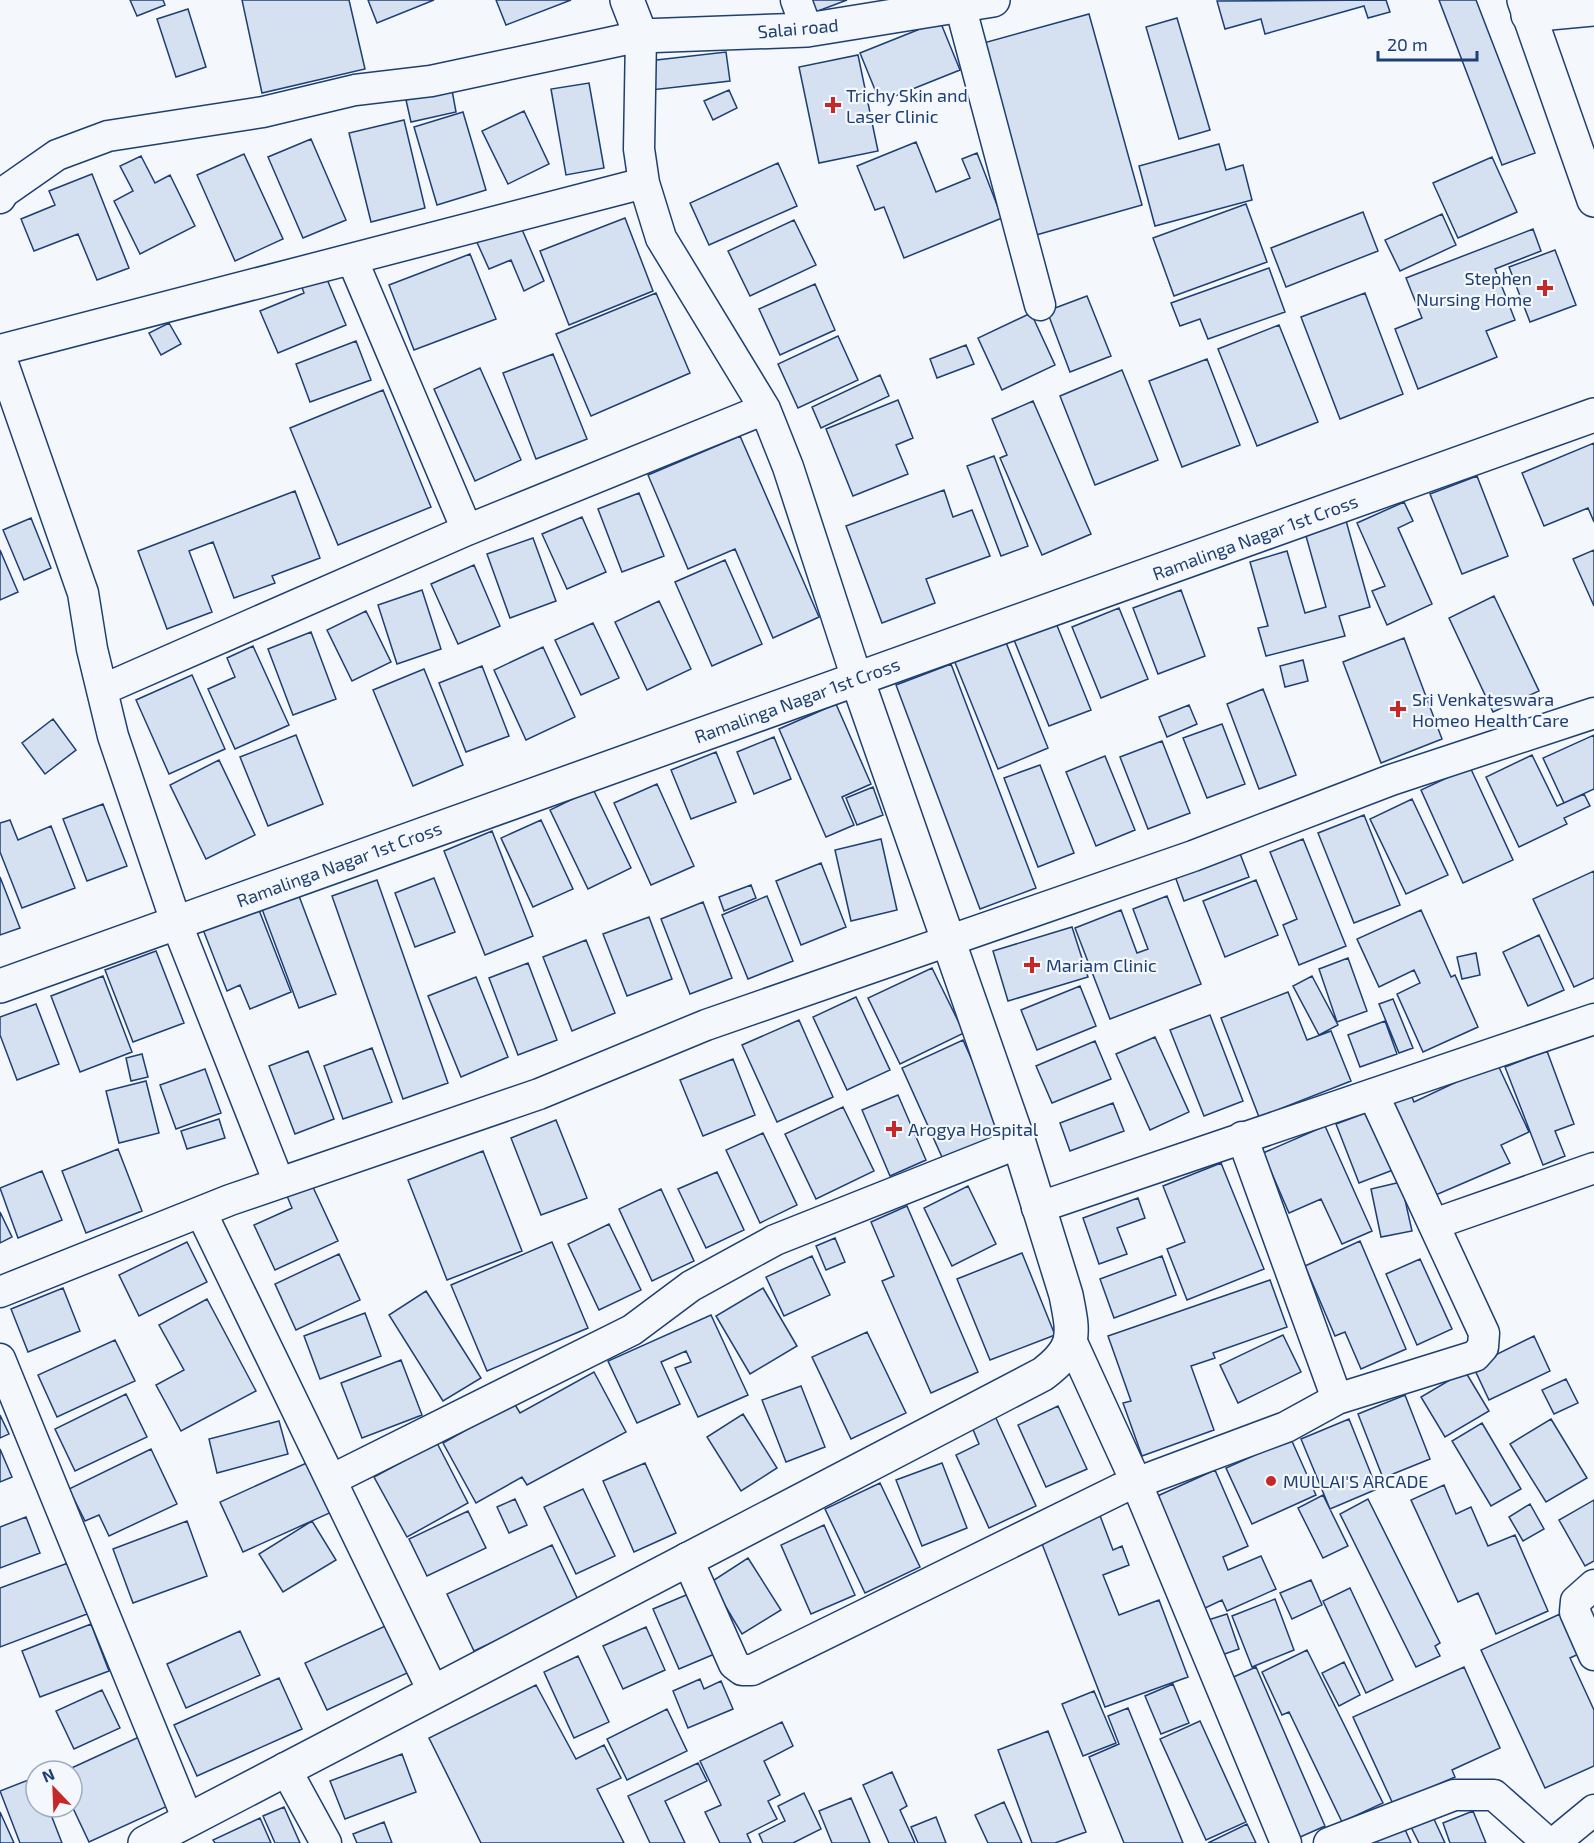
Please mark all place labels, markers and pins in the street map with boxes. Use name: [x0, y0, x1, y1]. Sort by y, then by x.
place label: Trichy Skin and Laser Clinic: [846, 84, 968, 127]
marker: Trichy Skin and Laser Clinic: [824, 96, 842, 114]
place label: Stephen Nursing Home: [1416, 267, 1532, 310]
marker: Stephen Nursing Home: [1536, 279, 1554, 297]
place label: Sri Venkateswara Homeo Health Care: [1412, 688, 1569, 731]
marker: Sri Venkateswara Homeo Health Care: [1389, 700, 1407, 718]
place label: Mariam Clinic: [1046, 954, 1157, 976]
marker: Mariam Clinic: [1023, 956, 1041, 974]
place label: Arogya Hospital: [908, 1118, 1039, 1140]
marker: Arogya Hospital: [885, 1120, 903, 1138]
place label: MULLAI'S ARCADE: [1283, 1470, 1428, 1492]
marker: MULLAI'S ARCADE: [1264, 1474, 1278, 1488]

